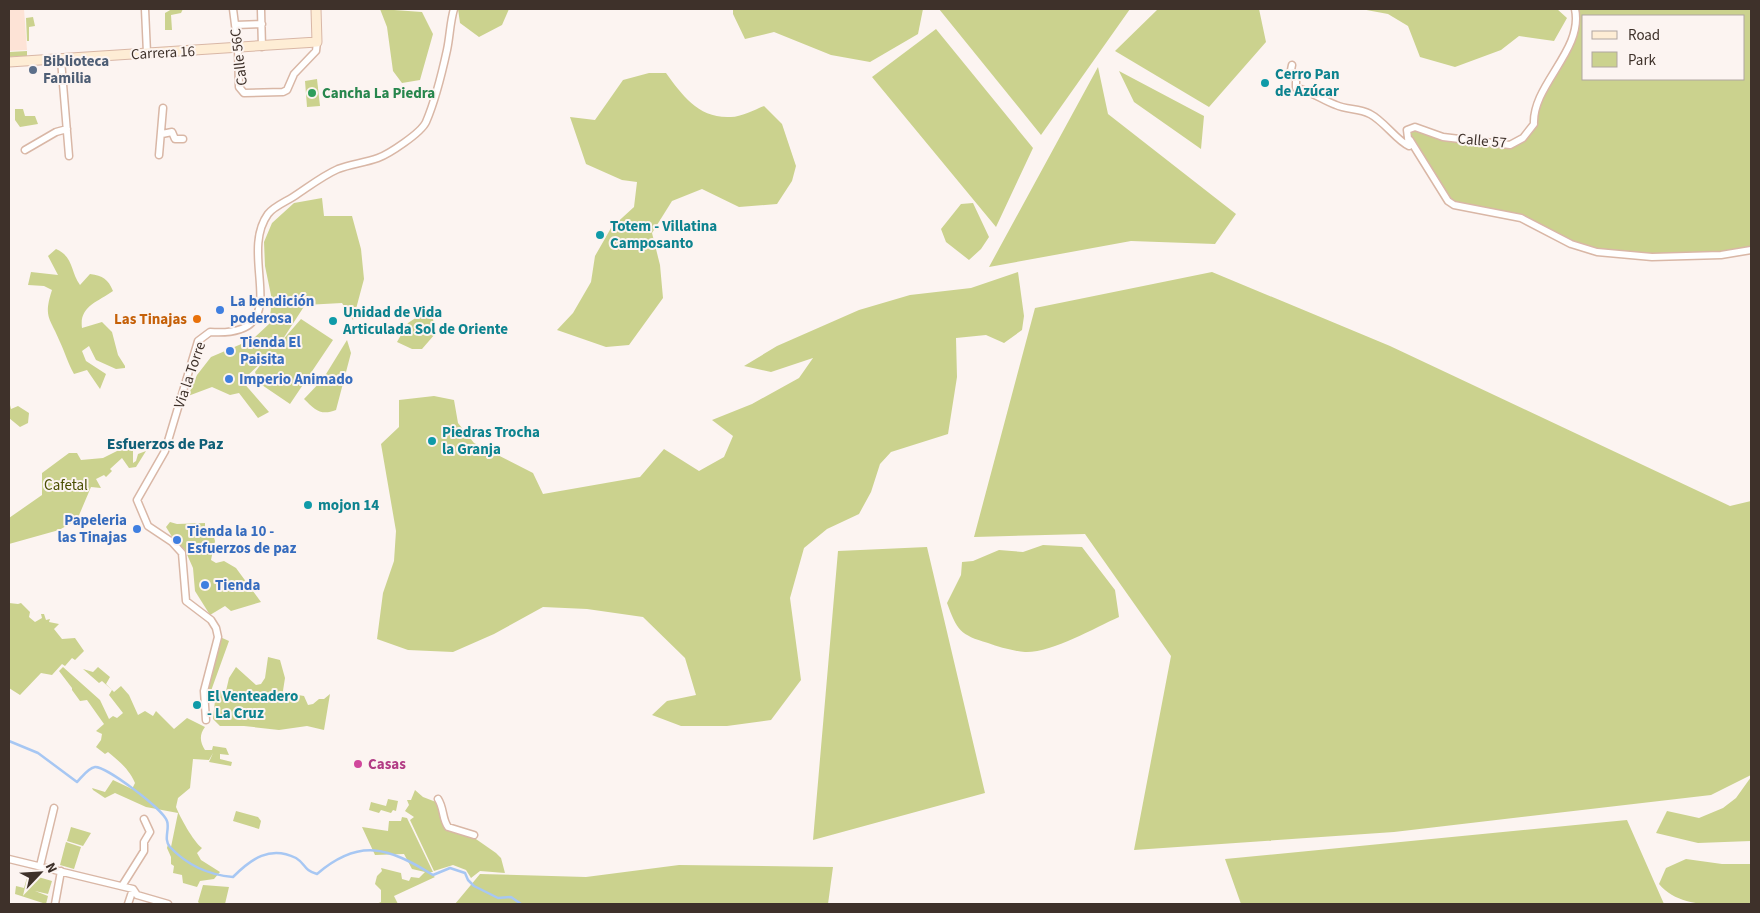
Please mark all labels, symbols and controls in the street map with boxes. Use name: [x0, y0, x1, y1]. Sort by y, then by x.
legend: [1582, 15, 1745, 80]
text: Road: [1628, 25, 1660, 46]
street label: Calle 56C: [225, 27, 253, 87]
street label: Carrera 16: [130, 41, 196, 65]
text: Park: [1628, 50, 1657, 71]
place label: Biblioteca Familia: [43, 51, 109, 89]
marker: Biblioteca Familia: [27, 64, 39, 76]
place label: Cerro Pan de Azúcar: [1275, 64, 1340, 102]
marker: Cerro Pan de Azúcar: [1259, 77, 1271, 89]
place label: Cancha La Piedra: [322, 83, 435, 104]
marker: Cancha La Piedra: [306, 87, 318, 99]
street label: Calle 57: [1457, 128, 1507, 154]
place label: Totem - Villatina Camposanto: [610, 216, 717, 254]
marker: Totem - Villatina Camposanto: [594, 229, 606, 241]
place label: La bendición poderosa: [230, 291, 314, 329]
place label: Unidad de Vida Articulada Sol de Oriente: [342, 302, 508, 340]
marker: La bendición poderosa: [214, 304, 226, 316]
place label: Las Tinajas: [114, 309, 187, 330]
marker: Las Tinajas: [191, 313, 203, 325]
marker: Unidad de Vida Articulada Sol de Oriente: [327, 315, 339, 327]
place label: Tienda El Paisita: [240, 332, 302, 370]
street label: Via la Torre: [169, 339, 211, 411]
marker: Tienda El Paisita: [224, 345, 236, 357]
place label: Imperio Animado: [239, 369, 353, 390]
marker: Imperio Animado: [223, 373, 235, 385]
place label: Piedras Trocha la Granja: [442, 422, 540, 460]
district label: Esfuerzos de Paz: [107, 433, 223, 455]
marker: Piedras Trocha la Granja: [426, 435, 438, 447]
park label: Cafetal: [44, 475, 88, 496]
place label: mojon 14: [318, 495, 379, 516]
marker: mojon 14: [302, 499, 314, 511]
place label: Papeleria las Tinajas: [57, 510, 127, 548]
place label: Tienda la 10 - Esfuerzos de paz: [187, 521, 296, 559]
marker: Papeleria las Tinajas: [131, 523, 143, 535]
marker: Tienda la 10 - Esfuerzos de paz: [171, 534, 183, 546]
place label: Tienda: [215, 575, 260, 596]
marker: Tienda: [199, 579, 211, 591]
place label: El Venteadero - La Cruz: [207, 686, 298, 724]
marker: El Venteadero - La Cruz: [191, 699, 203, 711]
place label: Casas: [368, 754, 406, 775]
marker: Casas: [352, 758, 364, 770]
north arrow: [15, 848, 65, 898]
text: N: [40, 859, 62, 876]

